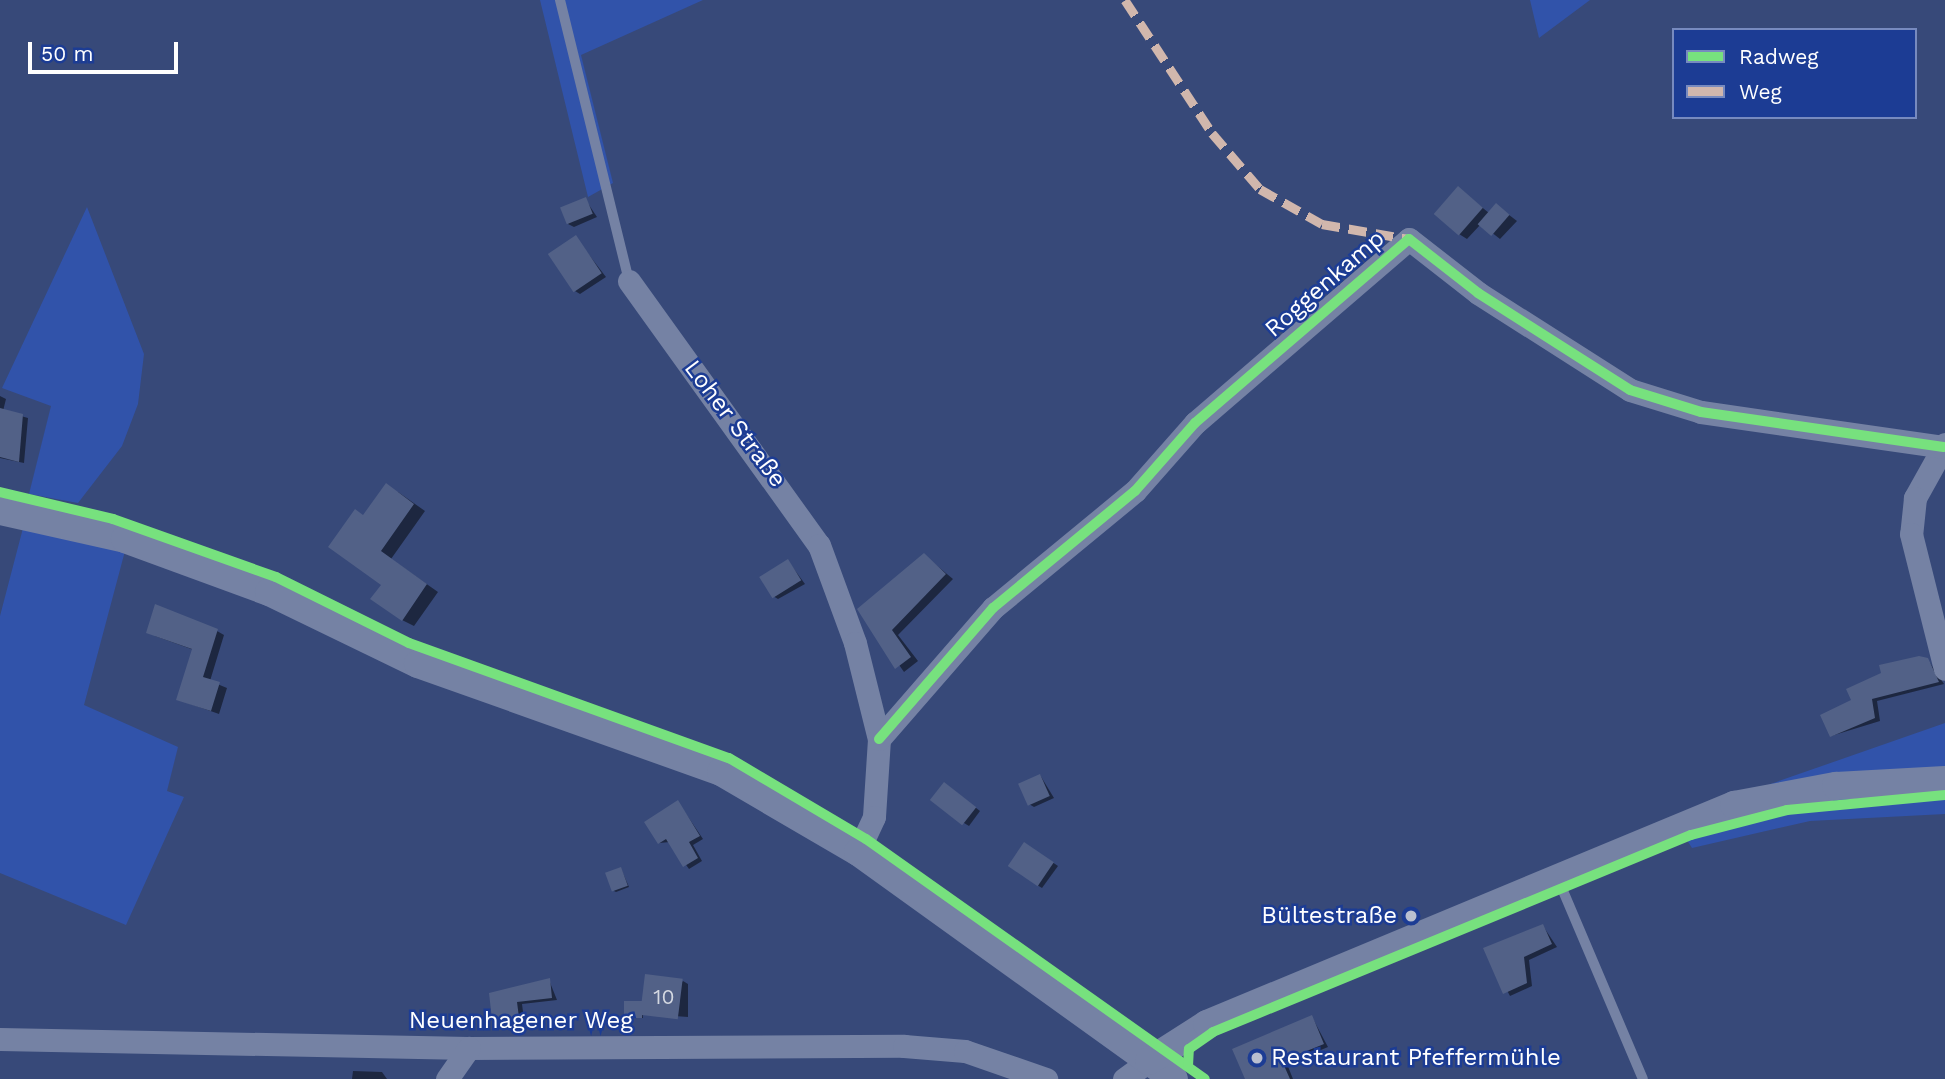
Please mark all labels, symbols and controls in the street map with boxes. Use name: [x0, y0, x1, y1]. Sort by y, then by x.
scale bar: [32, 28, 182, 72]
legend: [1672, 28, 1917, 119]
text: 50 m: [41, 41, 93, 66]
text: Radweg: [1739, 44, 1819, 69]
text: Weg: [1739, 79, 1782, 104]
street label: Roggenkamp: [1259, 224, 1391, 344]
street label: Loher Straße: [678, 355, 792, 493]
place label: Bültestraße: [1261, 902, 1397, 930]
marker: Bültestraße: [1403, 908, 1419, 924]
house number: 10: [653, 984, 675, 1010]
street label: Neuenhagener Weg: [408, 1007, 634, 1035]
place label: Restaurant Pfeffermühle: [1271, 1044, 1561, 1072]
marker: Restaurant Pfeffermühle: [1249, 1050, 1265, 1066]

